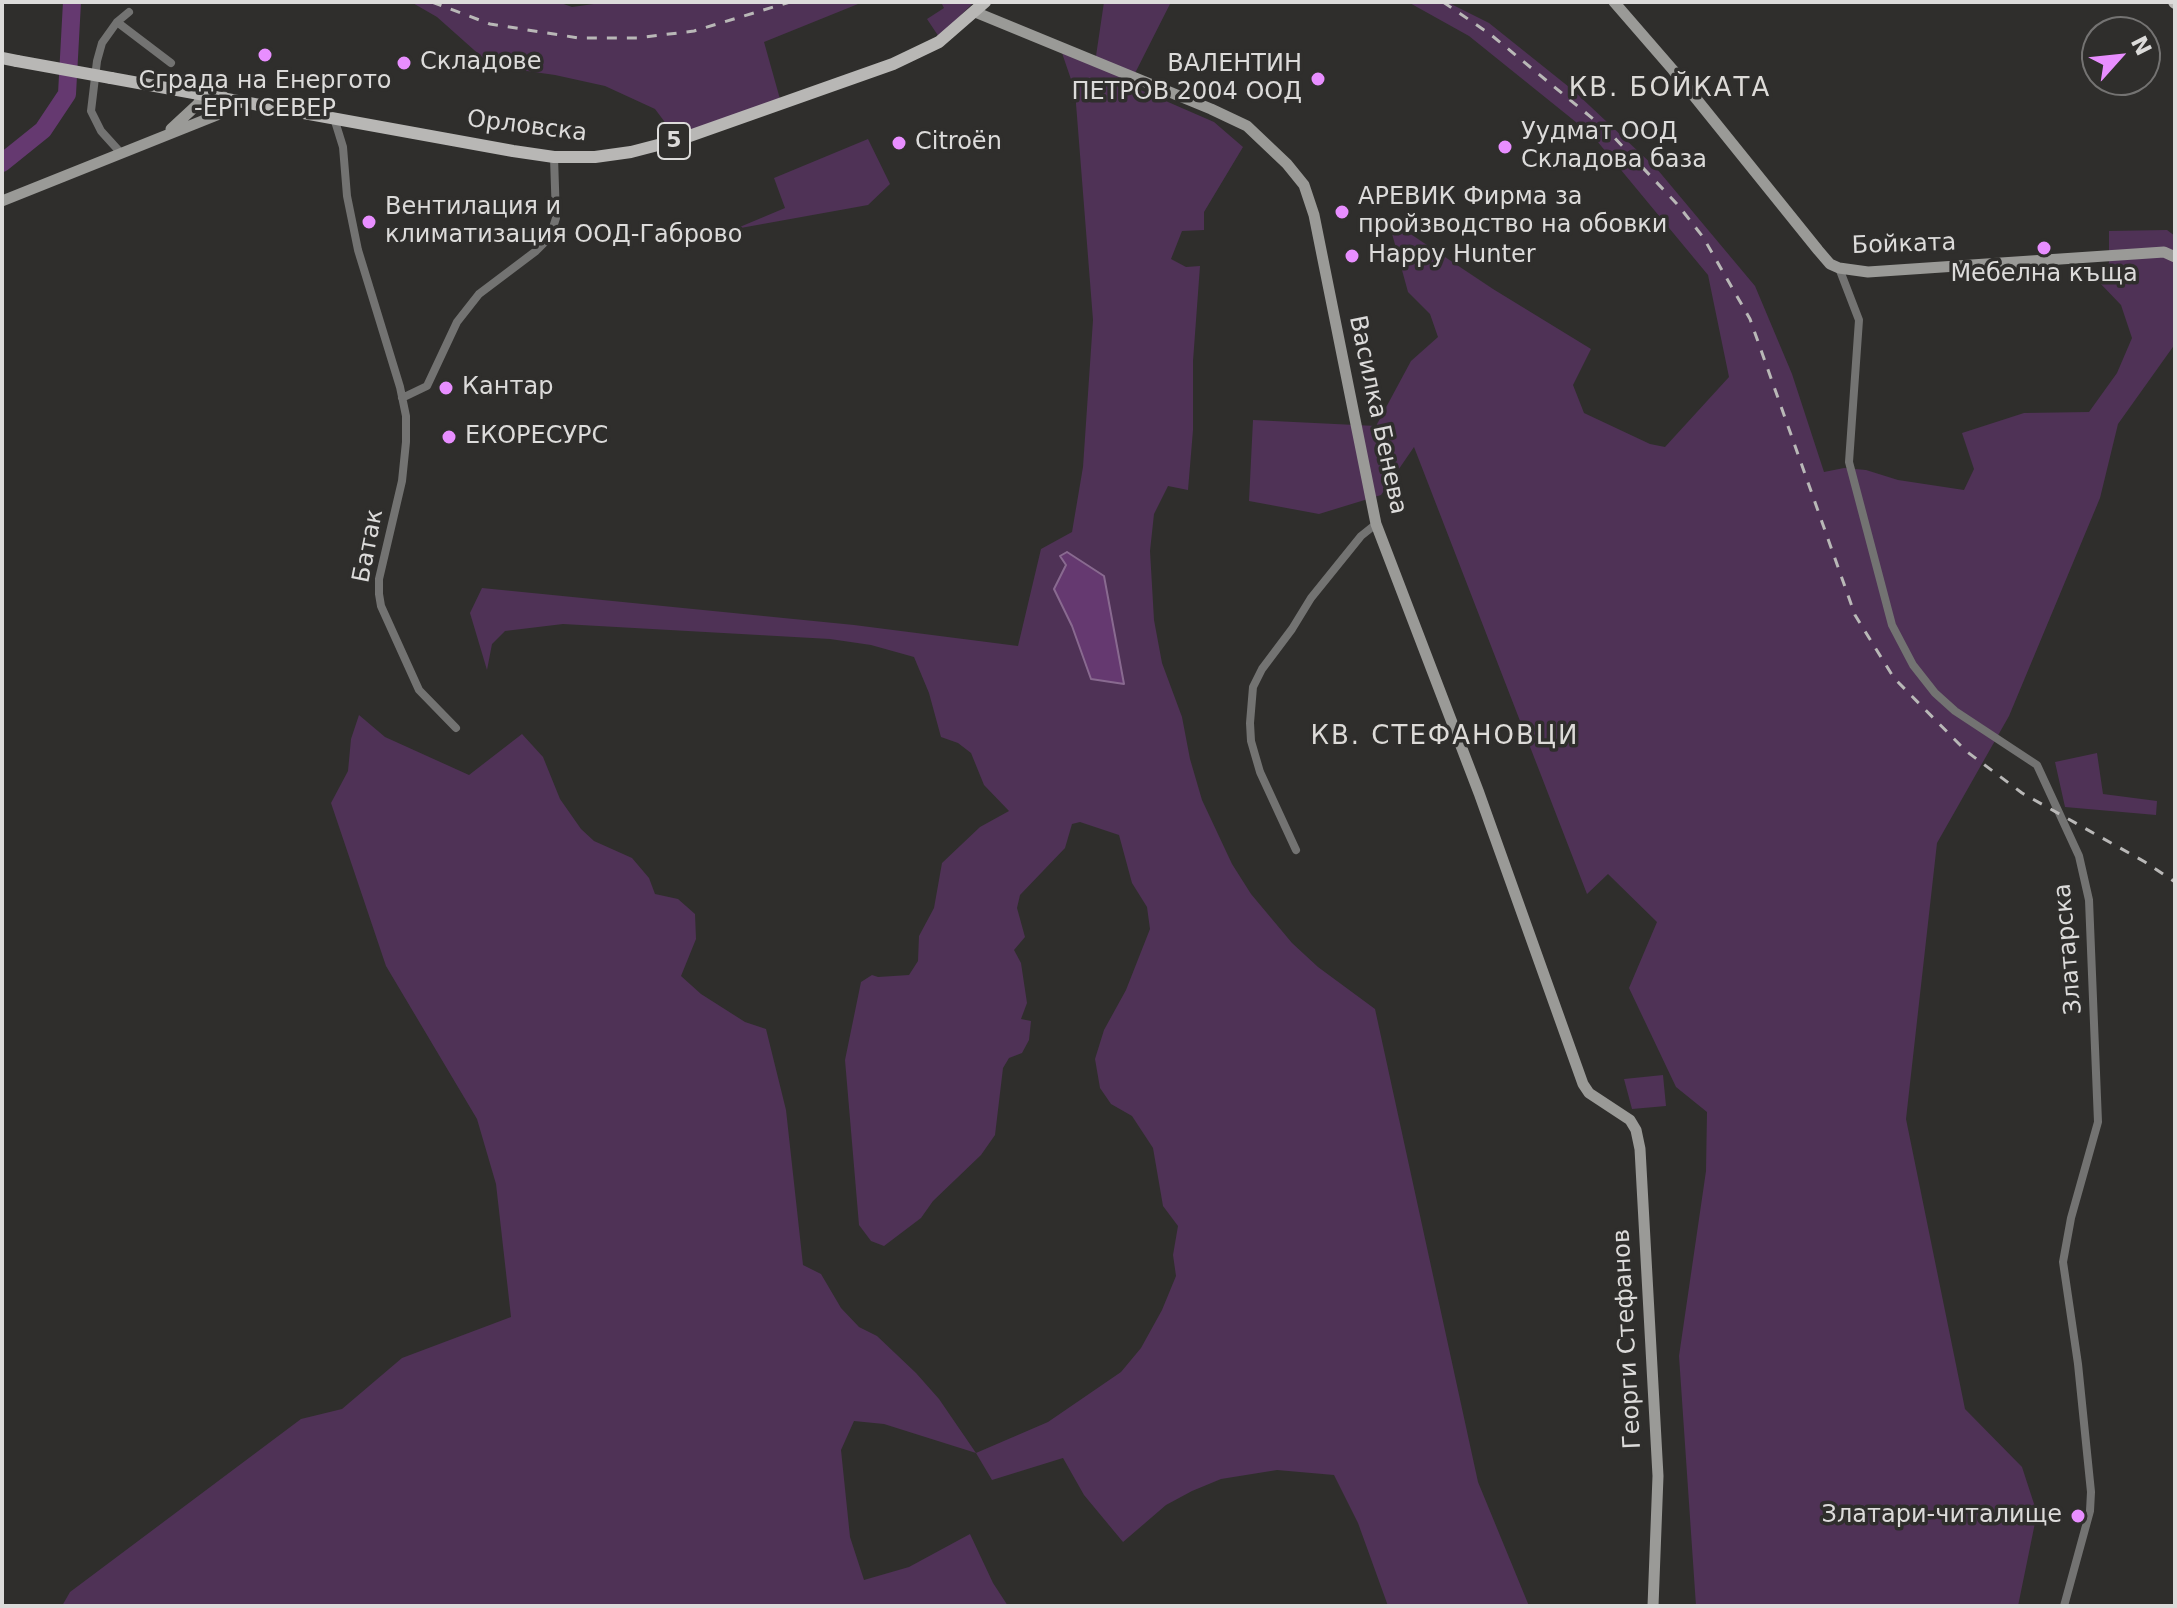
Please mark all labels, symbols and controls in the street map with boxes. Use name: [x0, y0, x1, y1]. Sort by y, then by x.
north arrow: [2081, 16, 2161, 96]
text: N: [2126, 32, 2156, 60]
marker: Сграда на Енергото -ЕРП СЕВЕР: [256, 46, 274, 64]
place label: Складове: [420, 49, 541, 77]
place label: ВАЛЕНТИН ПЕТРОВ 2004 ООД: [1071, 51, 1302, 107]
marker: Складове: [395, 54, 413, 72]
place label: Сграда на Енергото -ЕРП СЕВЕР: [138, 68, 392, 124]
marker: ВАЛЕНТИН ПЕТРОВ 2004 ООД: [1309, 70, 1327, 88]
district label: КВ. БОЙКАТА: [1569, 73, 1771, 105]
street label: Орловска: [465, 105, 589, 149]
place label: Уудмат ООД Складова база: [1521, 119, 1707, 175]
road number: 5: [658, 123, 690, 159]
place label: Citroën: [915, 129, 1002, 157]
marker: Citroën: [890, 134, 908, 152]
marker: Уудмат ООД Складова база: [1496, 138, 1514, 156]
place label: АРЕВИК Фирма за пройзводство на обовки: [1358, 184, 1667, 240]
place label: Вентилация и климатизация ООД-Габрово: [385, 194, 742, 250]
marker: АРЕВИК Фирма за пройзводство на обовки: [1333, 203, 1351, 221]
marker: Вентилация и климатизация ООД-Габрово: [360, 213, 378, 231]
street label: Бойката: [1851, 229, 1957, 261]
marker: Мебелна къща: [2035, 239, 2053, 257]
place label: Happy Hunter: [1368, 242, 1536, 270]
marker: Happy Hunter: [1343, 247, 1361, 265]
place label: Мебелна къща: [1950, 261, 2138, 289]
street label: Василка Бенева: [1342, 313, 1412, 517]
place label: Кантар: [462, 374, 553, 402]
marker: Кантар: [437, 379, 455, 397]
place label: ЕКОРЕСУРС: [465, 423, 608, 451]
marker: ЕКОРЕСУРС: [440, 428, 458, 446]
street label: Батак: [348, 507, 390, 585]
district label: КВ. СТЕФАНОВЦИ: [1311, 721, 1579, 753]
street label: Златарска: [2049, 882, 2089, 1016]
street label: Георги Стефанов: [1608, 1228, 1648, 1450]
place label: Златари-читалище: [1822, 1502, 2062, 1530]
marker: Златари-читалище: [2069, 1507, 2087, 1525]

